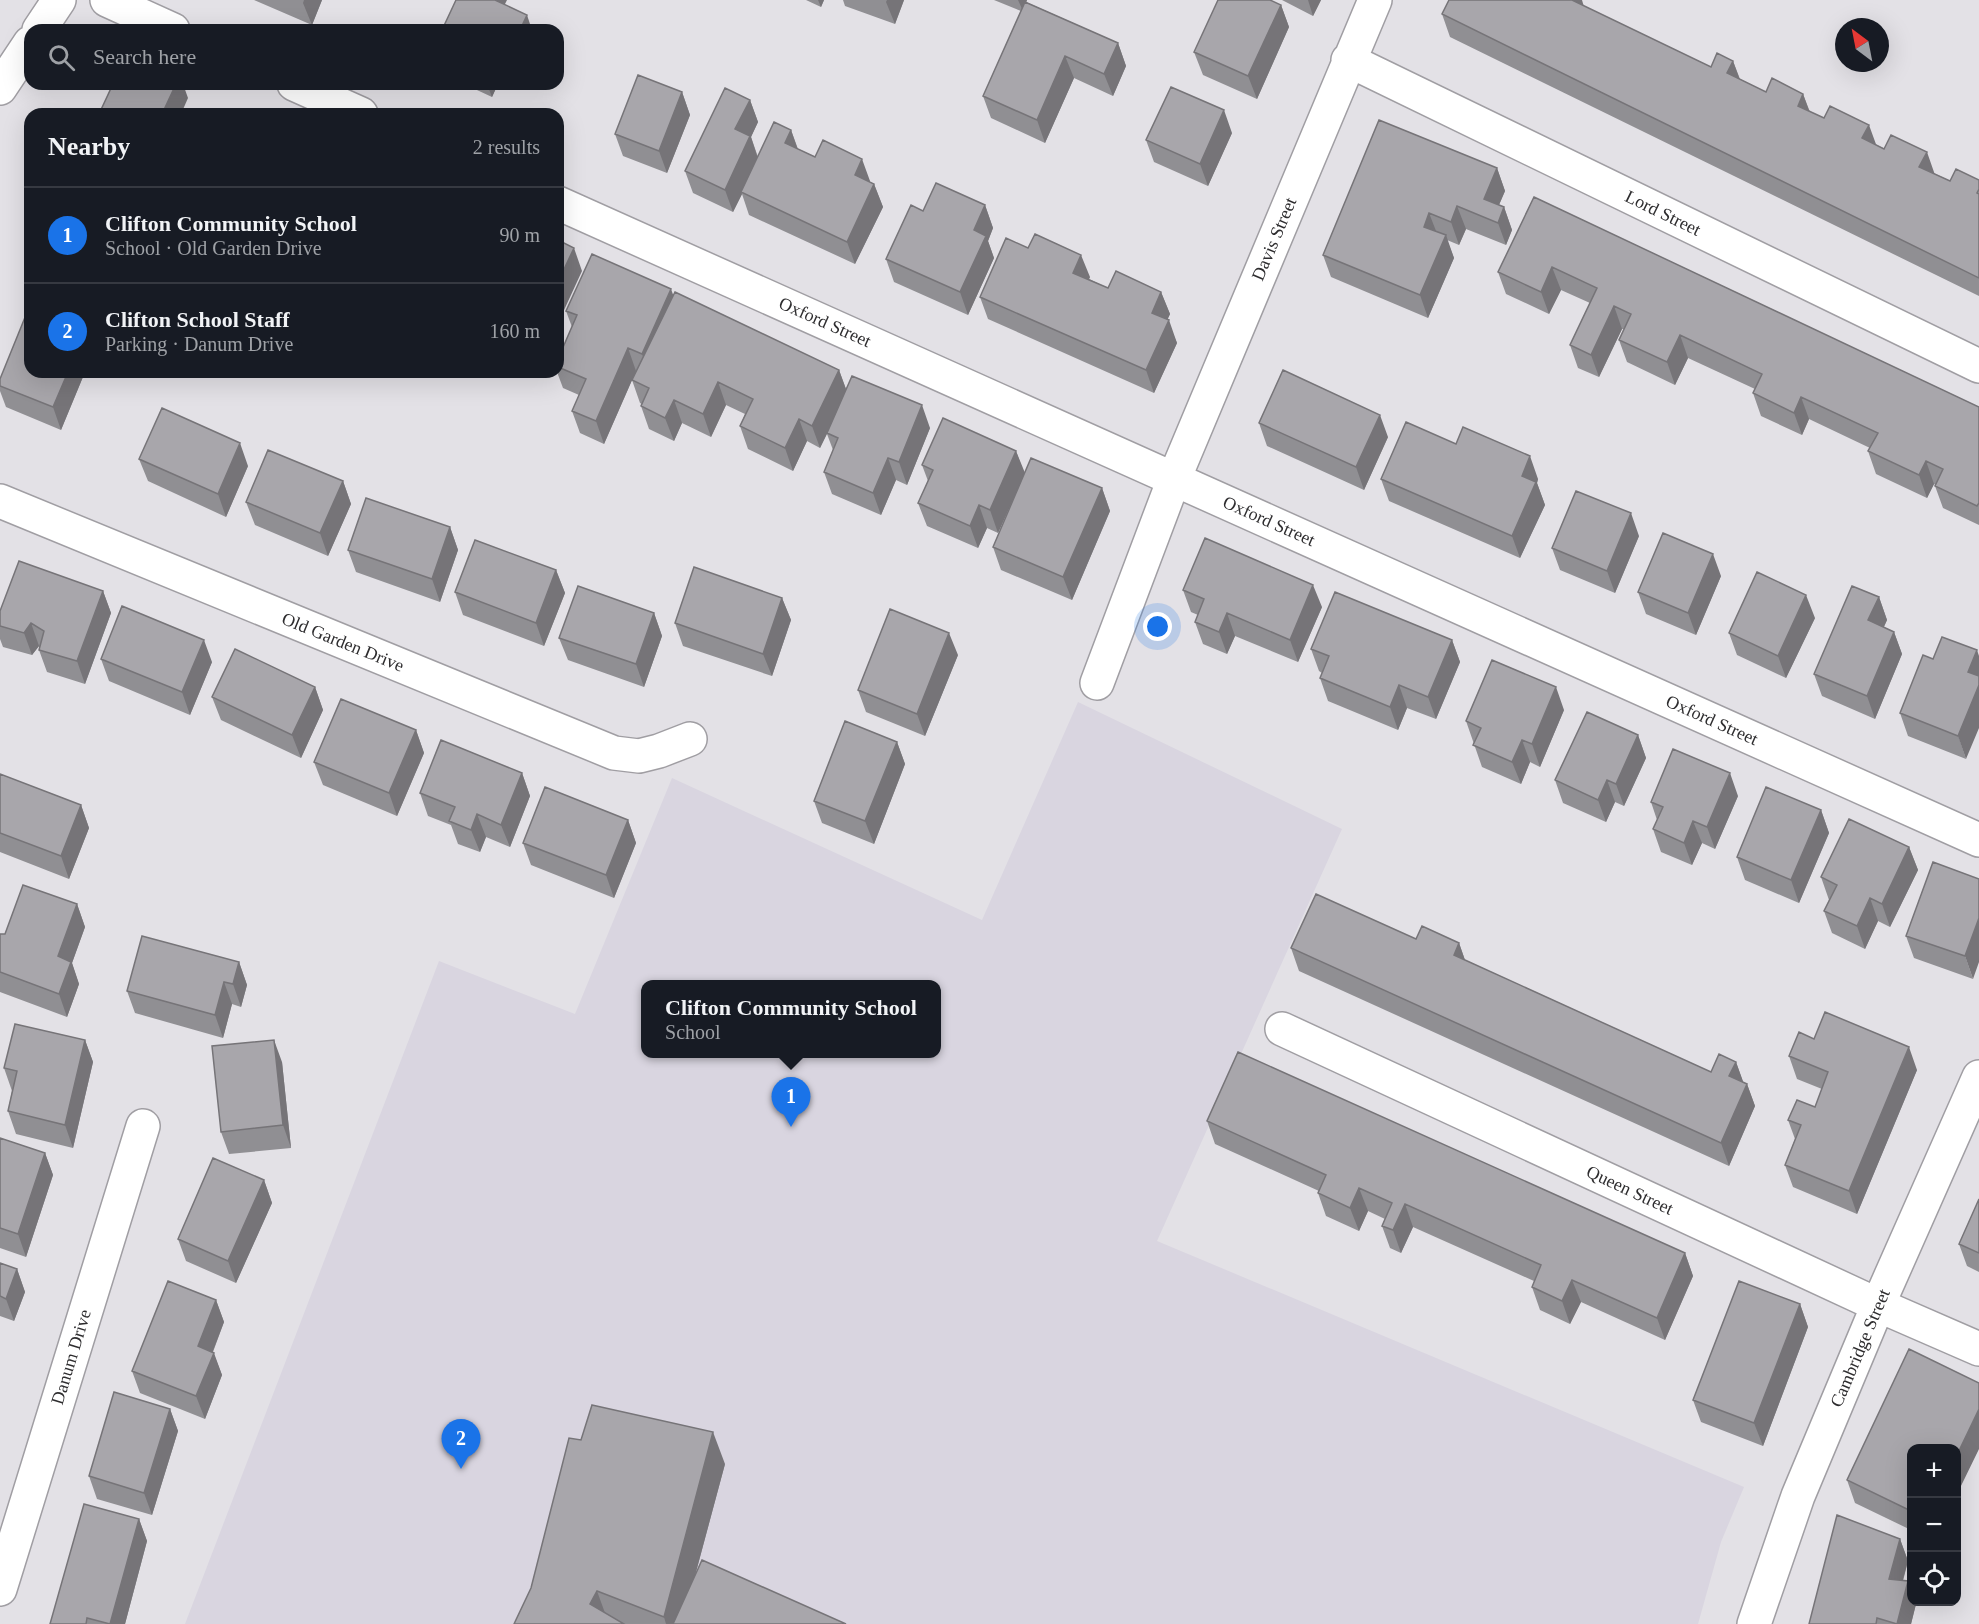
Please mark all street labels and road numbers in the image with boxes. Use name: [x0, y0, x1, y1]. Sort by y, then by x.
street label: Lord Street: [1622, 186, 1704, 240]
street label: Davis Street: [1248, 194, 1300, 284]
street label: Oxford Street: [776, 293, 874, 351]
street label: Oxford Street: [1220, 492, 1318, 550]
street label: Old Garden Drive: [279, 608, 407, 676]
street label: Oxford Street: [1663, 691, 1761, 749]
street label: Queen Street: [1583, 1161, 1677, 1219]
street label: Cambridge Street: [1826, 1286, 1894, 1410]
street label: Danum Drive: [47, 1307, 95, 1407]

